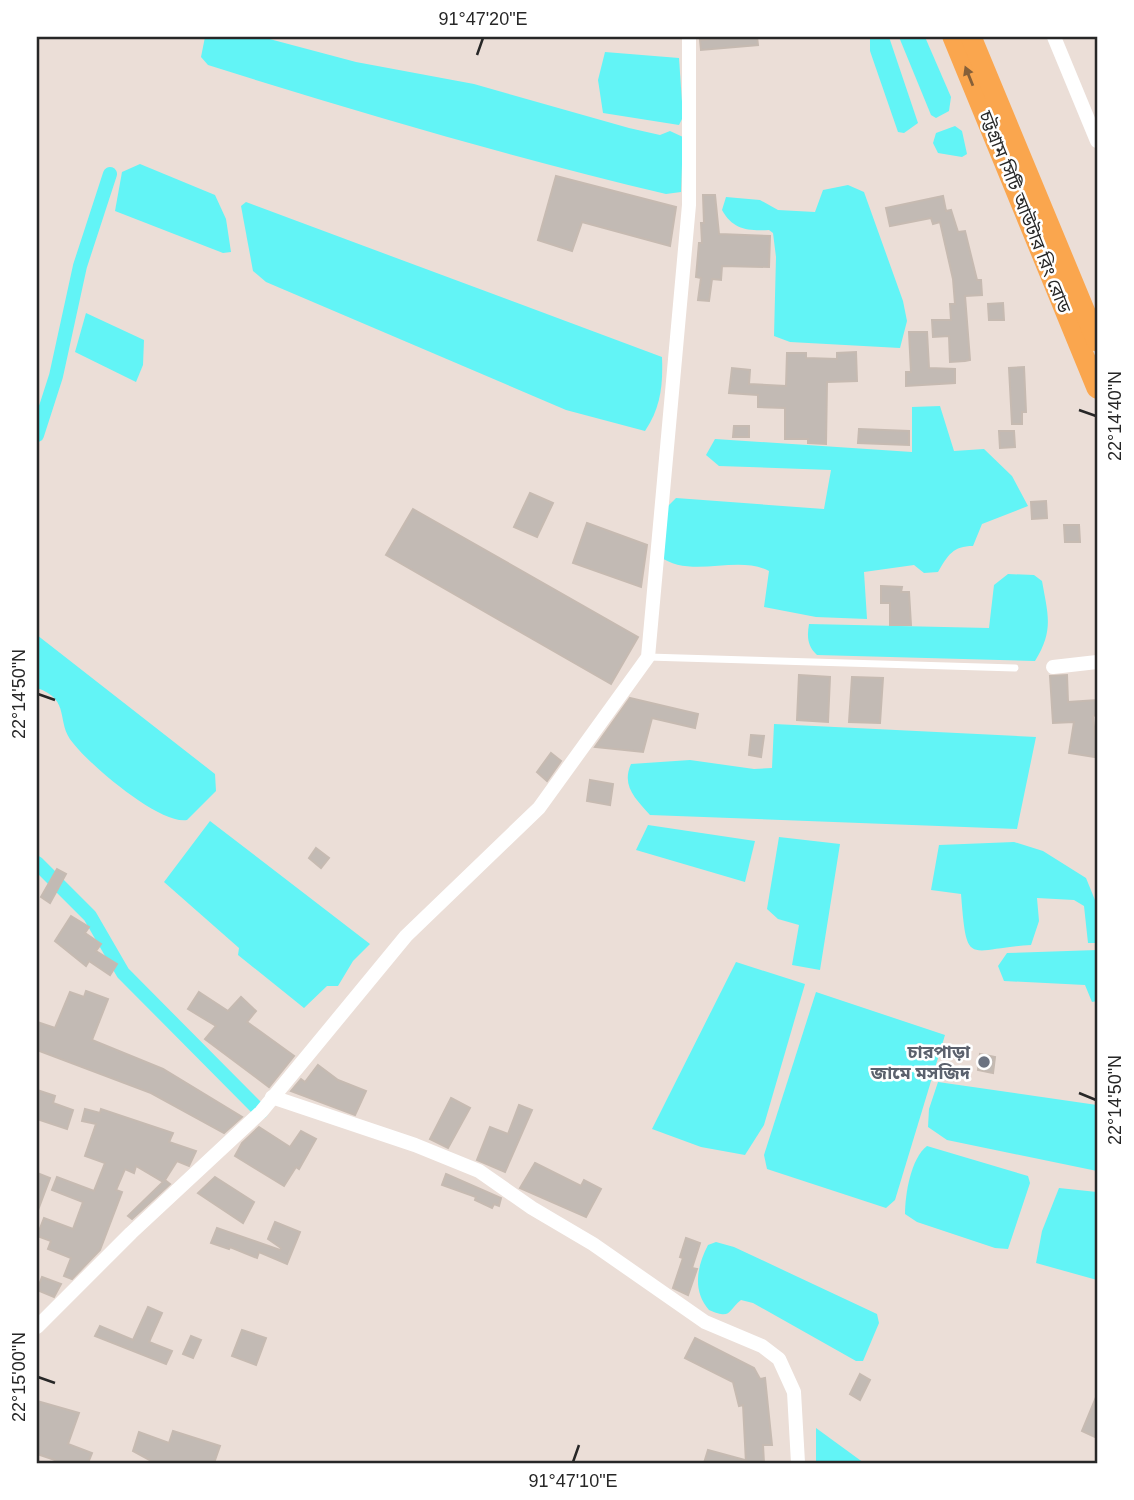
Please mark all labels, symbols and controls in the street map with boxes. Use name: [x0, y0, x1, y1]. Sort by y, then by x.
text: 91°47'20"E: [438, 9, 528, 29]
one-way arrow: [963, 65, 974, 86]
street label: চট্টগ্রাম সিটি আউটার রিং রোড: [975, 107, 1075, 316]
text: 22°14'40"N: [1105, 371, 1125, 461]
text: 22°14'50"N: [9, 649, 29, 739]
place label: চারপাড়া জামে মসজিদ: [870, 1042, 971, 1083]
marker: চারপাড়া জামে মসজিদ: [976, 1054, 992, 1070]
text: 22°14'50"N: [1105, 1055, 1125, 1145]
text: 22°15'00"N: [9, 1332, 29, 1422]
text: 91°47'10"E: [528, 1471, 618, 1491]

